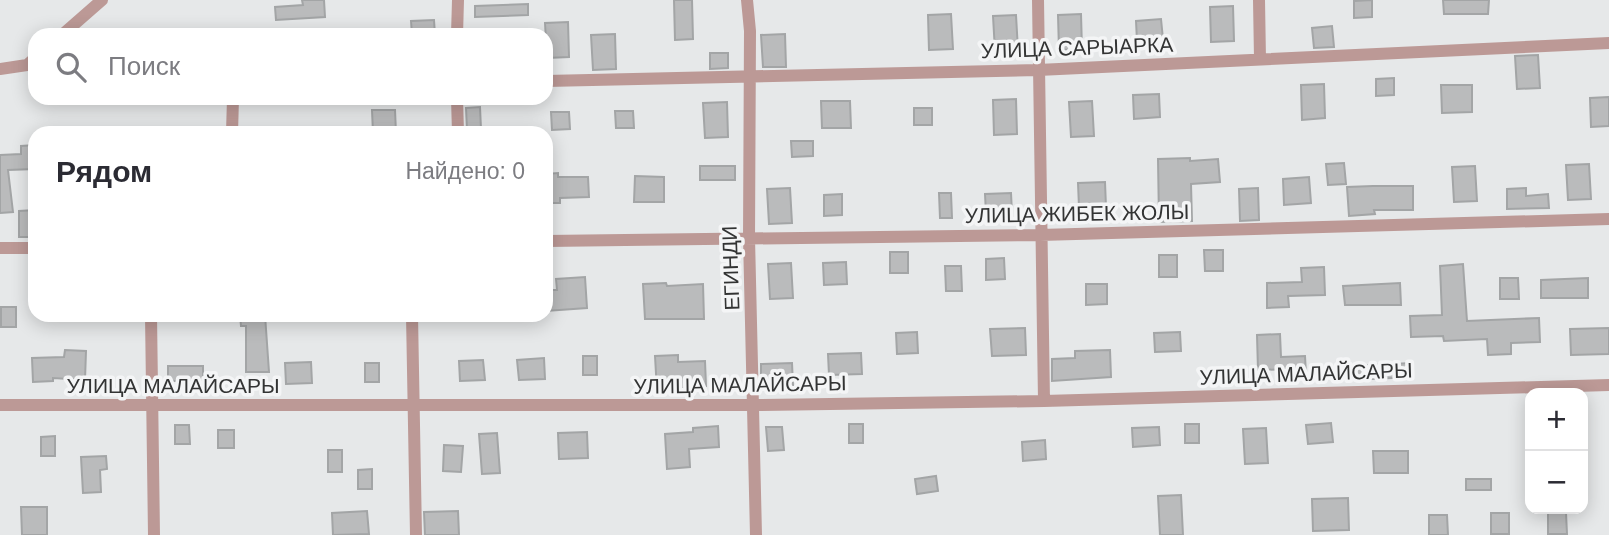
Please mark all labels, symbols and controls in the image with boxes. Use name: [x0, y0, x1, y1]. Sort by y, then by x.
search box: [28, 28, 553, 105]
street label: УЛИЦА САРЫАРКА: [980, 33, 1174, 62]
icon: search: [52, 48, 90, 86]
text: Поиск: [108, 51, 180, 81]
text: Рядом: [56, 155, 152, 188]
text: Найдено: 0: [405, 158, 525, 184]
street label: УЛИЦА ЖИБЕК ЖОЛЫ: [964, 200, 1189, 227]
street label: ЕГИНДИ: [718, 225, 743, 311]
street label: УЛИЦА МАЛАЙСАРЫ: [1199, 358, 1413, 389]
street label: УЛИЦА МАЛАЙСАРЫ: [633, 371, 847, 398]
street label: УЛИЦА МАЛАЙСАРЫ: [66, 374, 280, 397]
map controls: [1525, 388, 1588, 514]
button: +: [1525, 388, 1588, 451]
button: −: [1525, 451, 1588, 514]

